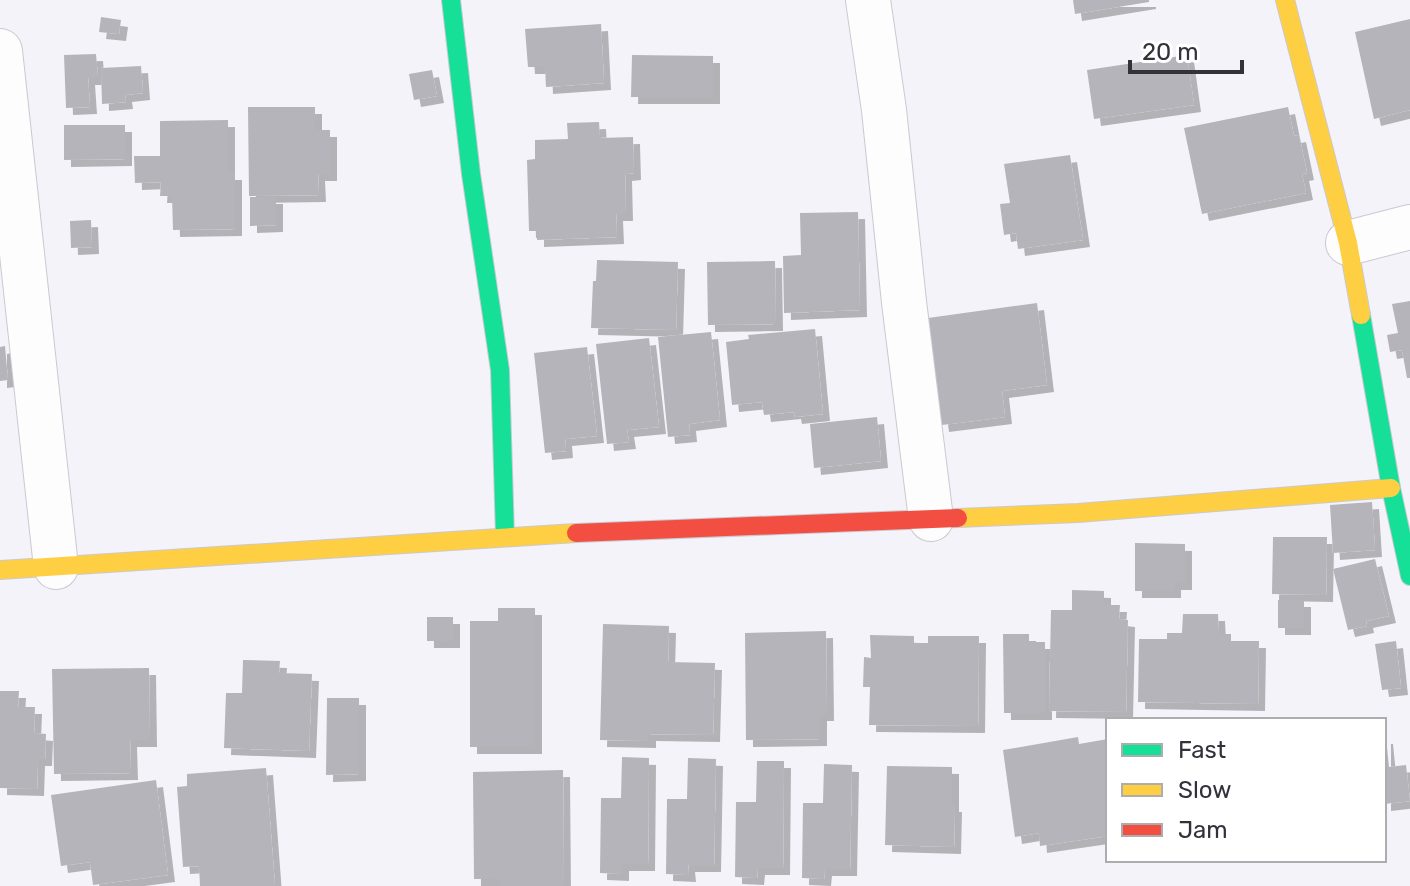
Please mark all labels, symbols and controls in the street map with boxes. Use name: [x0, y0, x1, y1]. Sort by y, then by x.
scale bar: [1130, 24, 1242, 74]
text: 20 m: [1142, 38, 1199, 66]
legend: [1106, 718, 1386, 862]
text: Fast: [1178, 736, 1226, 764]
text: Slow: [1178, 776, 1231, 804]
text: Jam: [1178, 816, 1228, 844]

